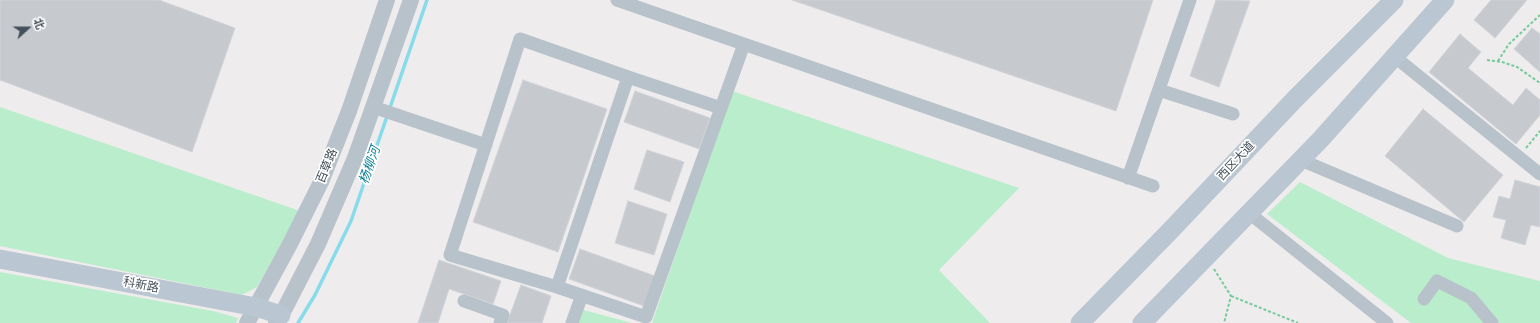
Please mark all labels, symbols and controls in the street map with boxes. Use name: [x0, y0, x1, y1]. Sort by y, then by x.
north arrow: [8, 8, 48, 48]
text: 北: [31, 16, 48, 31]
street label: 西区大道: [1214, 139, 1258, 183]
water label: 杨柳河: [356, 144, 384, 186]
street label: 百草路: [314, 147, 340, 185]
street label: 科新路: [122, 274, 160, 296]

